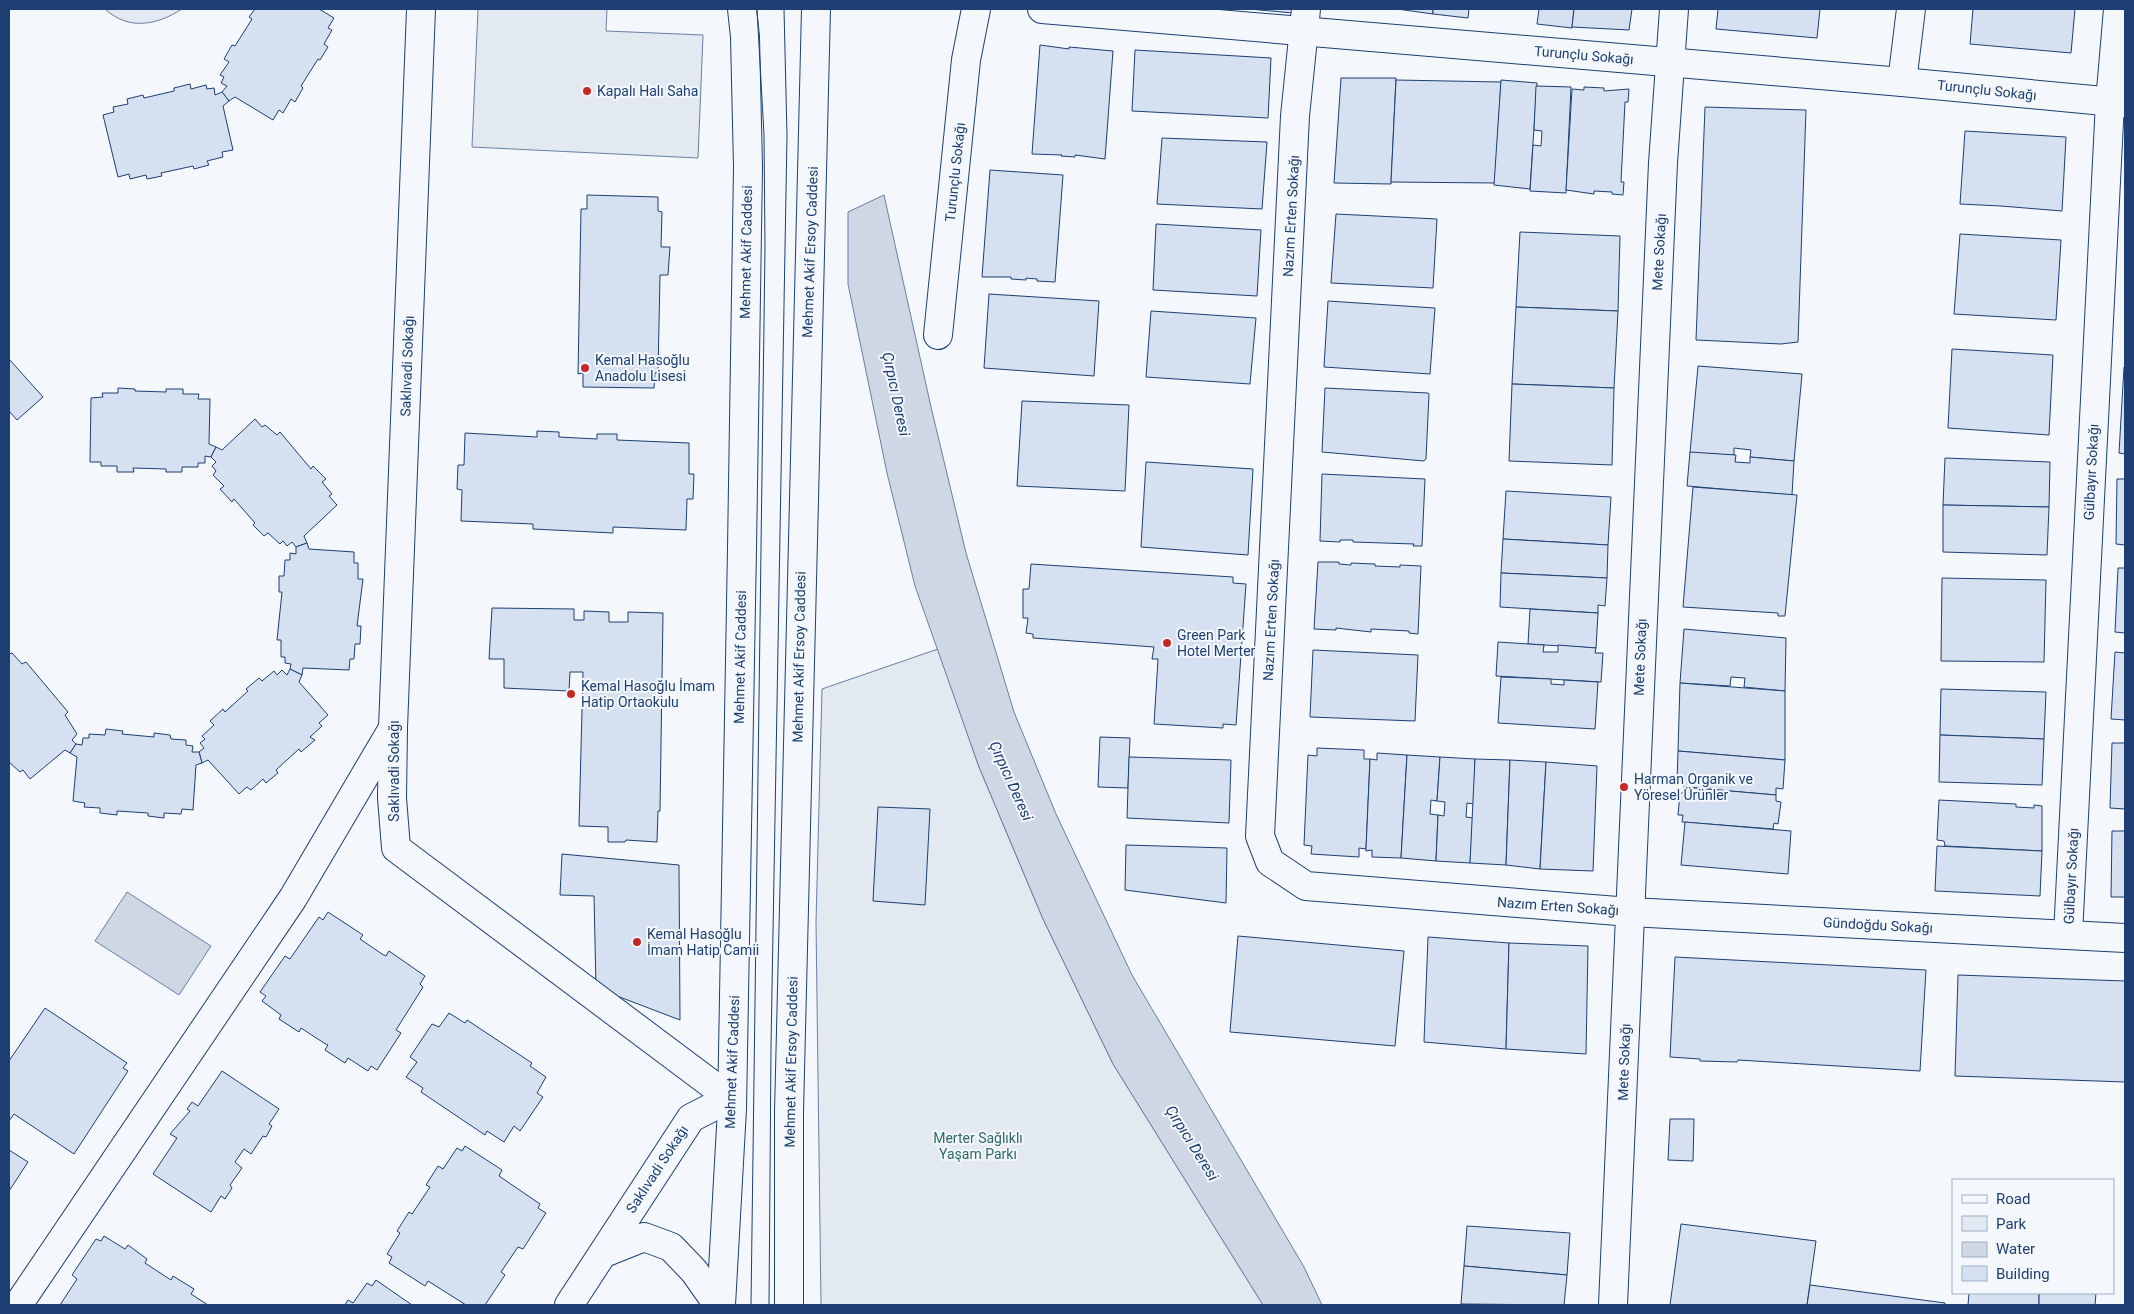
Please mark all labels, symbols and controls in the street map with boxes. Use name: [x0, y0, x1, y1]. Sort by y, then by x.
street label: Turunçlu Sokağı: [1534, 43, 1634, 67]
street label: Turunçlu Sokağı: [1936, 77, 2038, 103]
place label: Kapalı Halı Saha: [597, 83, 698, 99]
marker: Kapalı Halı Saha: [581, 85, 593, 97]
street label: Turunçlu Sokağı: [942, 121, 968, 223]
street label: Nazım Erten Sokağı: [1280, 154, 1302, 278]
street label: Mehmet Akif Ersoy Caddesi: [799, 166, 821, 338]
street label: Mehmet Akif Caddesi: [737, 185, 755, 319]
street label: Mete Sokağı: [1649, 213, 1669, 291]
street label: Saklıvadi Sokağı: [397, 315, 417, 417]
water label: Çırpıcı Deresi: [878, 350, 914, 438]
place label: Kemal Hasoğlu Anadolu Lisesi: [595, 352, 690, 384]
marker: Kemal Hasoğlu Anadolu Lisesi: [579, 362, 591, 374]
street label: Gülbayır Sokağı: [2080, 423, 2102, 521]
street label: Nazım Erten Sokağı: [1260, 558, 1282, 682]
street label: Mehmet Akif Ersoy Caddesi: [790, 571, 808, 743]
street label: Mehmet Akif Caddesi: [731, 590, 749, 724]
street label: Mete Sokağı: [1631, 618, 1649, 696]
place label: Green Park Hotel Merter: [1177, 627, 1256, 659]
marker: Green Park Hotel Merter: [1161, 637, 1173, 649]
place label: Kemal Hasoğlu İmam Hatip Ortaokulu: [581, 678, 715, 710]
marker: Kemal Hasoğlu İmam Hatip Ortaokulu: [565, 688, 577, 700]
street label: Saklıvadi Sokağı: [386, 720, 402, 822]
water label: Çırpıcı Deresi: [985, 738, 1037, 824]
place label: Harman Organik ve Yöresel Ürünler: [1634, 771, 1753, 803]
marker: Harman Organik ve Yöresel Ürünler: [1618, 781, 1630, 793]
street label: Gülbayır Sokağı: [2060, 827, 2082, 925]
street label: Nazım Erten Sokağı: [1496, 894, 1620, 918]
street label: Gündoğdu Sokağı: [1823, 914, 1933, 936]
place label: Kemal Hasoğlu İmam Hatip Camii: [647, 926, 759, 958]
marker: Kemal Hasoğlu İmam Hatip Camii: [631, 936, 643, 948]
street label: Mehmet Akif Ersoy Caddesi: [782, 976, 800, 1148]
street label: Mehmet Akif Caddesi: [722, 995, 742, 1129]
street label: Mete Sokağı: [1615, 1023, 1633, 1101]
water label: Çırpıcı Deresi: [1162, 1102, 1223, 1184]
street label: Saklıvadi Sokağı: [623, 1122, 691, 1216]
park label: Merter Sağlıklı Yaşam Parkı: [933, 1130, 1023, 1162]
legend: [1952, 1179, 2114, 1294]
text: Road: [1996, 1190, 2030, 1208]
text: Park: [1996, 1215, 2027, 1233]
text: Water: [1996, 1240, 2035, 1258]
text: Building: [1996, 1265, 2050, 1283]

